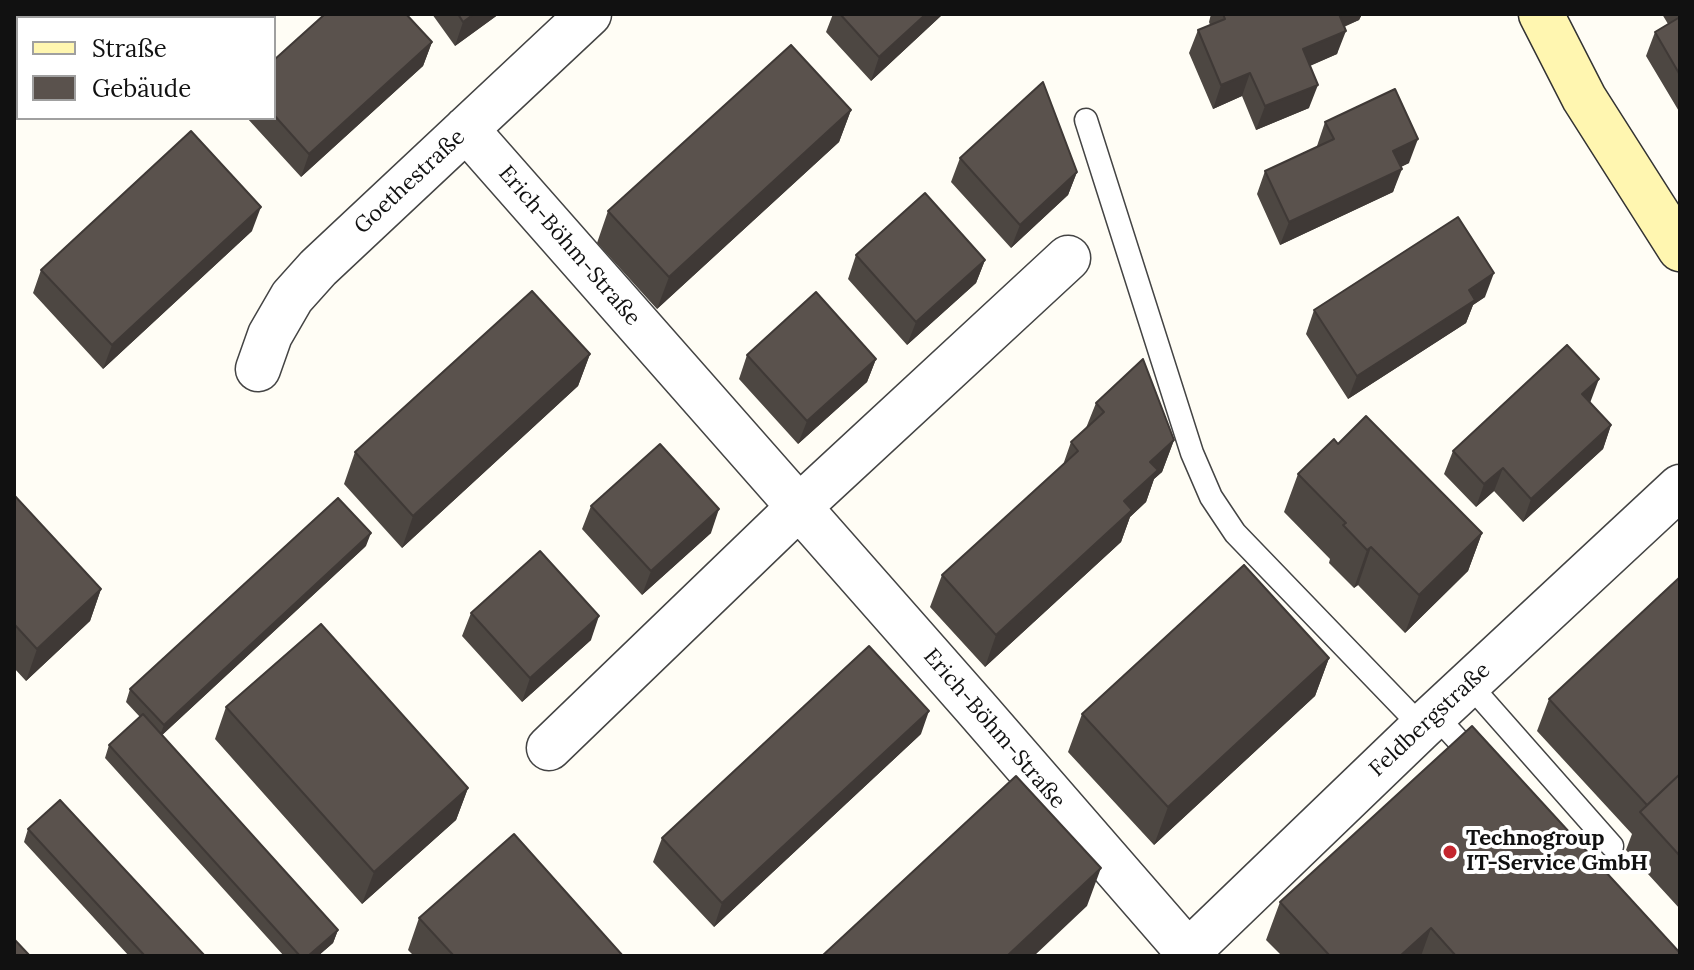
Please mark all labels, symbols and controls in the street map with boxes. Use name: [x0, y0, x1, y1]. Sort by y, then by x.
legend: [16, 16, 276, 120]
text: Straße: [92, 33, 167, 64]
text: Gebäude: [92, 73, 191, 104]
street label: Goethestraße: [349, 124, 471, 240]
street label: Erich-Böhm-Straße: [492, 161, 646, 331]
street label: Erich-Böhm-Straße: [917, 644, 1071, 814]
street label: Feldbergstraße: [1364, 657, 1496, 783]
place label: Technogroup IT-Service GmbH: [1466, 826, 1648, 878]
marker: Technogroup IT-Service GmbH: [1441, 843, 1459, 861]

